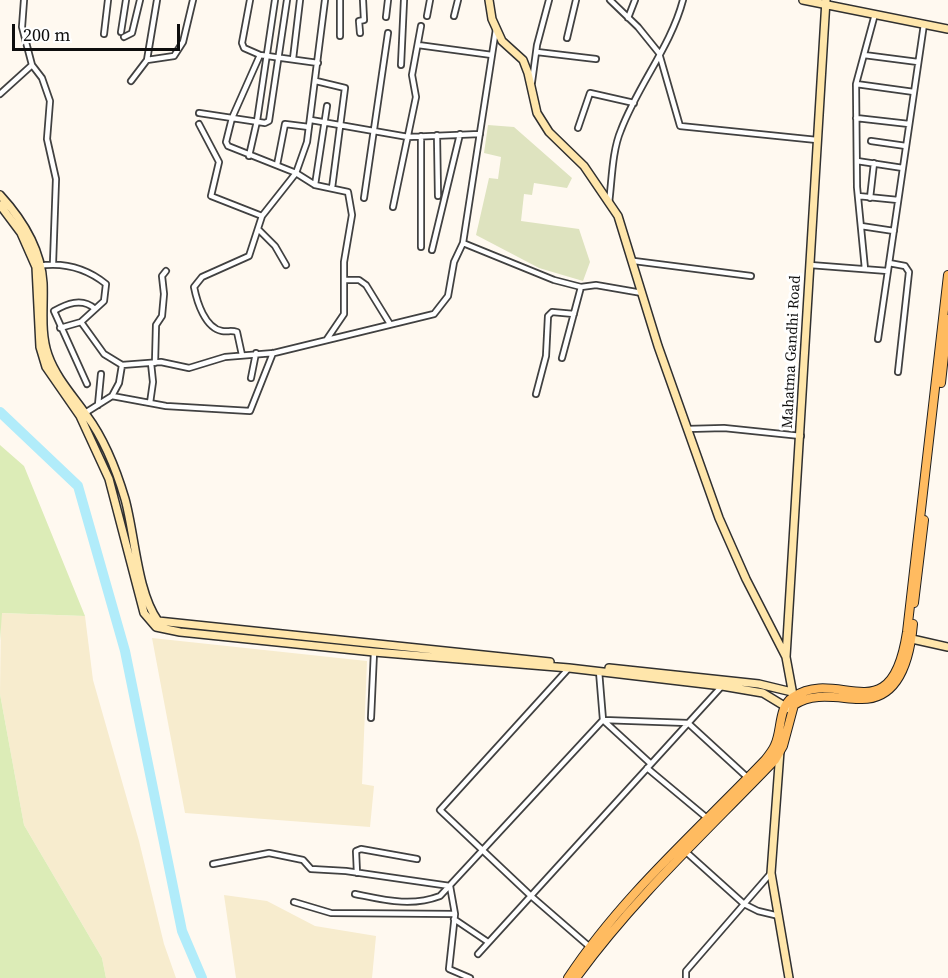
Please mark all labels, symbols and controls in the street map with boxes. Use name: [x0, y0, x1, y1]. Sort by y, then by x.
scale bar: [15, 12, 183, 50]
text: 200 m: [23, 22, 70, 47]
street label: Mahatma Gandhi Road: [779, 275, 805, 429]

